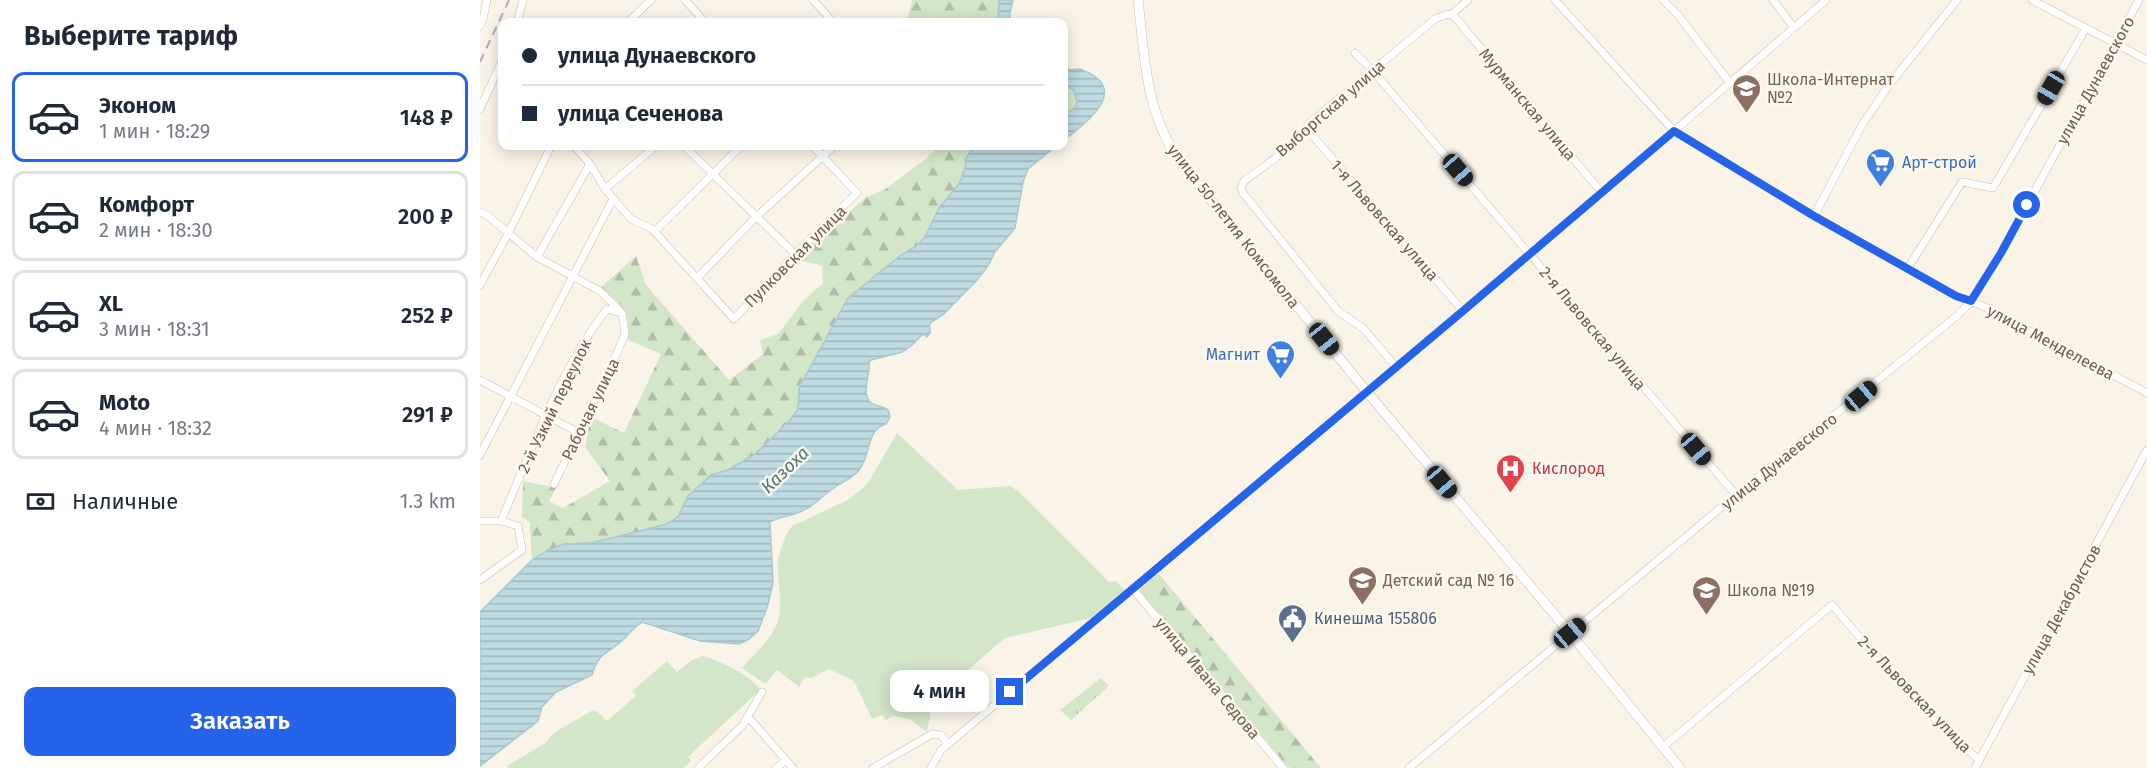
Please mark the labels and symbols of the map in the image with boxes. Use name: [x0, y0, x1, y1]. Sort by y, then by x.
street label: улица Дунаевского: [2052, 13, 2138, 147]
street label: Мурманская улица: [1475, 44, 1580, 164]
street label: Выборгская улица: [1272, 56, 1389, 161]
car: [2034, 68, 2068, 108]
place label: Школа-Интернат №2: [1767, 70, 1895, 107]
school or university icon: Школа-Интернат №2: [1730, 72, 1762, 114]
street label: улица 50-летия Комсомола: [1164, 140, 1304, 312]
supermarket icon: Арт-строй: [1865, 146, 1897, 188]
car: [1439, 151, 1477, 189]
place label: Арт-строй: [1902, 153, 1977, 172]
street label: 1-я Львовская улица: [1327, 156, 1442, 285]
route start: [2013, 191, 2040, 218]
street label: Пулковская улица: [740, 201, 850, 311]
street label: 2-я Львовская улица: [1535, 263, 1650, 394]
street label: улица Менделеева: [1984, 301, 2118, 384]
car: [1306, 319, 1342, 359]
street label: 2-й Узкий переулок: [514, 335, 595, 476]
supermarket icon: Магнит: [1265, 338, 1297, 380]
place label: Магнит: [1206, 345, 1261, 364]
street label: Рабочая улица: [558, 355, 623, 463]
car: [1841, 378, 1881, 414]
street label: улица Дунаевского: [1718, 409, 1841, 514]
car: [1678, 429, 1714, 469]
water label: Казоха: [756, 442, 814, 498]
hospital icon: Кислород: [1495, 452, 1527, 494]
place label: Кислород: [1532, 459, 1605, 478]
car: [1424, 462, 1460, 502]
street label: улица Декабристов: [2018, 541, 2105, 677]
school or university icon: Детский сад № 16: [1346, 564, 1378, 606]
place label: Детский сад № 16: [1382, 571, 1514, 590]
school or university icon: Школа №19: [1690, 574, 1722, 616]
place label: Школа №19: [1727, 581, 1815, 600]
public building icon: Кинешма 155806: [1277, 602, 1309, 644]
place label: Кинешма 155806: [1314, 609, 1437, 628]
street label: улица Ивана Седова: [1151, 614, 1264, 743]
car: [1550, 615, 1590, 651]
street label: 2-я Львовская улица: [1854, 632, 1975, 757]
callout: 4 мин: [890, 671, 989, 713]
route end: [996, 678, 1023, 705]

